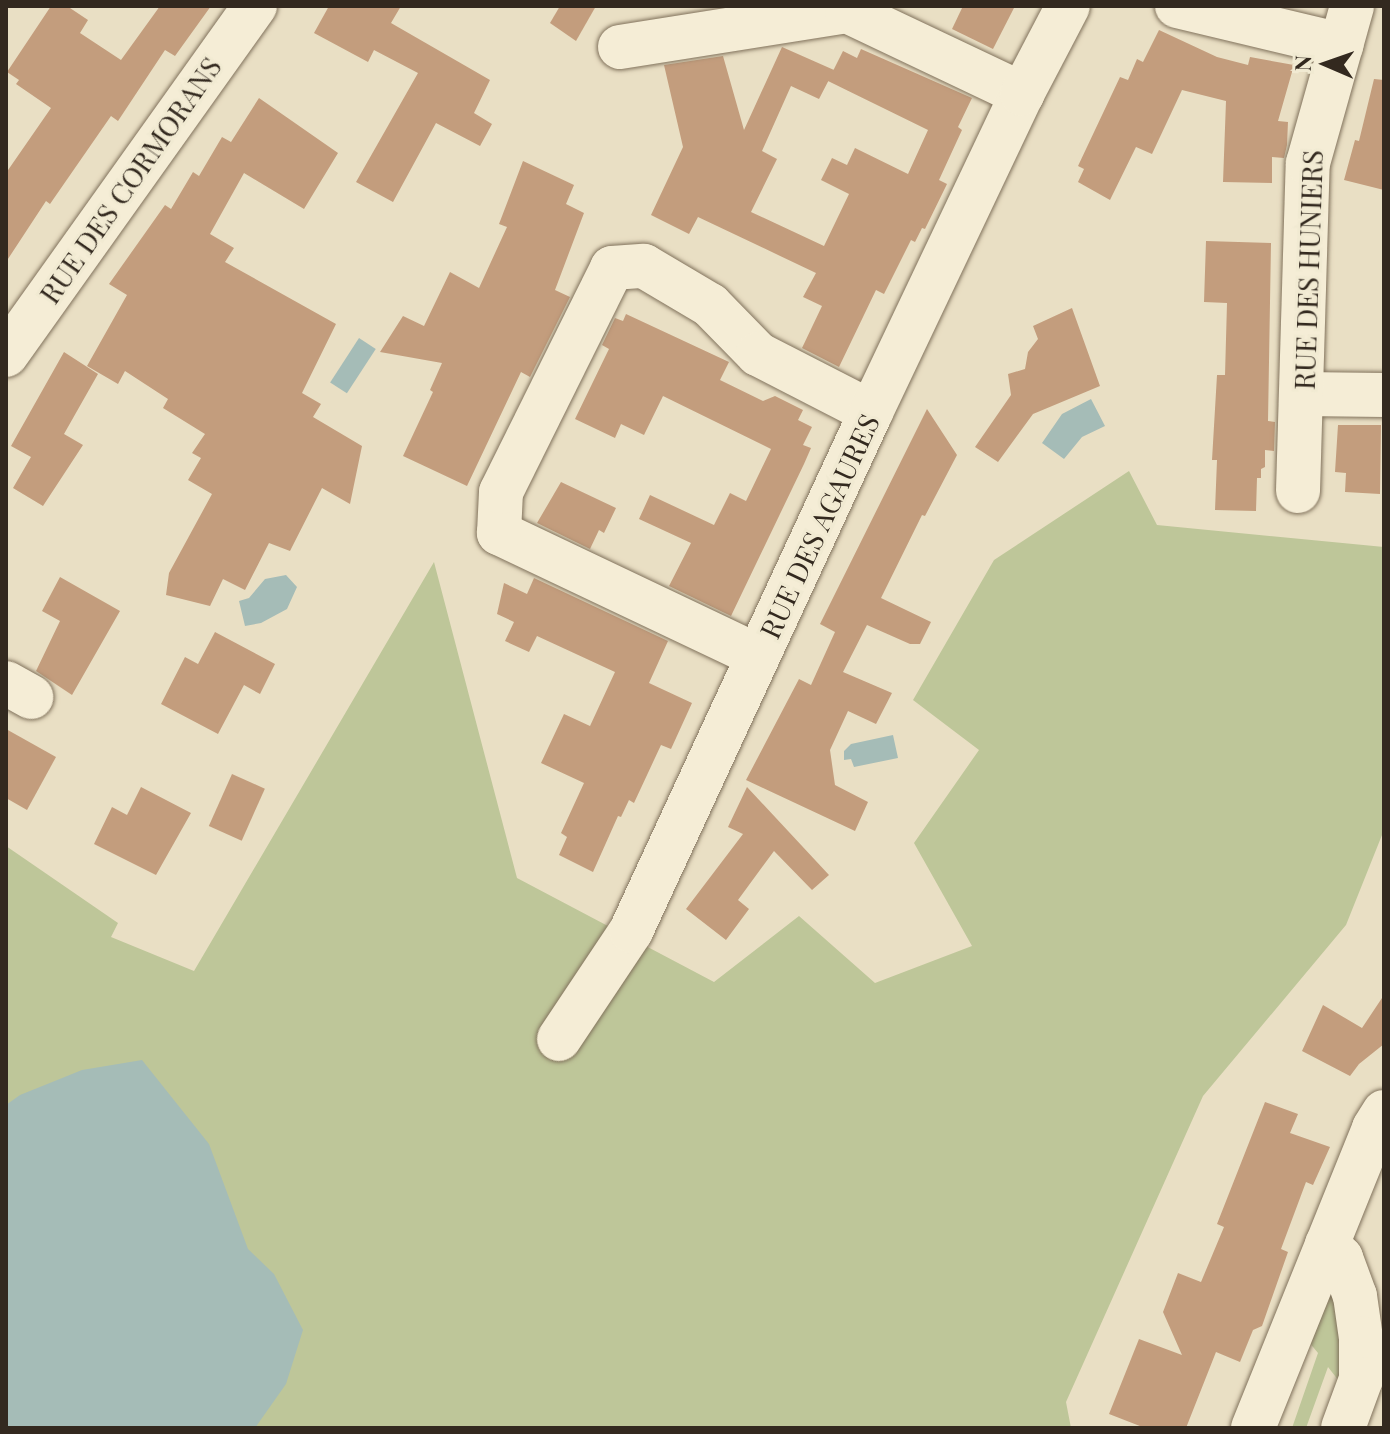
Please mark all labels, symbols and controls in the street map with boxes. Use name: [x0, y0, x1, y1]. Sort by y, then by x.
north arrow: [1286, 24, 1366, 104]
street label: RUE DES CORMORANS: [32, 50, 228, 310]
text: N: [1287, 55, 1317, 72]
street label: RUE DES HUNIERS: [1287, 149, 1329, 391]
street label: RUE DES AGAURES: [752, 408, 886, 644]

